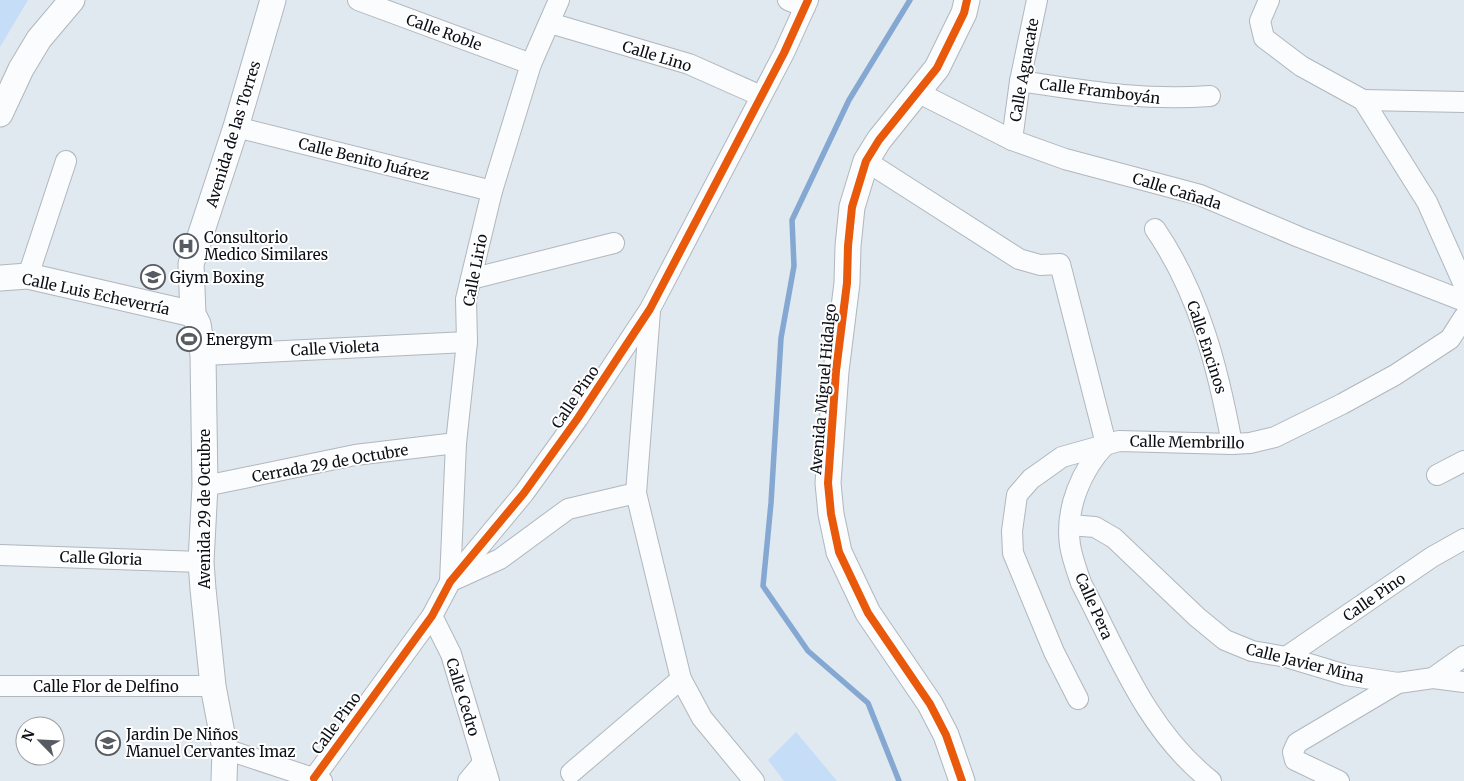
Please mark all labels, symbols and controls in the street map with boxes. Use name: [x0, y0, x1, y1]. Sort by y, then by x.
street label: Calle Roble: [404, 10, 485, 55]
street label: Calle Aguacate: [1006, 17, 1042, 123]
street label: Calle Lino: [620, 36, 694, 76]
street label: Avenida de las Torres: [201, 58, 264, 211]
street label: Calle Framboyán: [1039, 74, 1161, 108]
street label: Calle Benito Juárez: [297, 134, 431, 184]
street label: Calle Cañada: [1130, 168, 1224, 214]
place label: Consultorio Medico Similares: [204, 228, 328, 264]
street label: Calle Lirio: [459, 232, 491, 308]
hospital icon: Consultorio Medico Similares: [173, 233, 199, 259]
school or university icon: Giym Boxing: [140, 264, 166, 290]
place label: Giym Boxing: [170, 268, 264, 287]
street label: Calle Luis Echeverría: [20, 269, 172, 319]
street label: Calle Encinos: [1183, 298, 1231, 396]
street label: Avenida Miguel Hidalgo: [806, 302, 840, 476]
sports icon: Energym: [176, 326, 202, 352]
place label: Energym: [206, 330, 273, 349]
street label: Calle Violeta: [290, 336, 380, 360]
street label: Calle Pino: [547, 362, 603, 432]
street label: Avenida 29 de Octubre: [195, 429, 214, 590]
street label: Calle Membrillo: [1130, 432, 1245, 453]
street label: Cerrada 29 de Octubre: [250, 440, 410, 486]
street label: Calle Gloria: [59, 547, 143, 569]
street label: Calle Pino: [1339, 568, 1409, 625]
street label: Calle Pera: [1071, 570, 1117, 642]
street label: Calle Javier Mina: [1244, 639, 1366, 687]
street label: Calle Cedro: [442, 656, 484, 739]
street label: Calle Flor de Delfino: [33, 677, 179, 696]
street label: Calle Pino: [307, 688, 365, 758]
north arrow: [15, 716, 65, 766]
place label: Jardin De Niños Manuel Cervantes Imaz: [125, 725, 295, 761]
text: N: [18, 727, 39, 744]
school or university icon: Jardin De Niños Manuel Cervantes Imaz: [95, 730, 121, 756]

